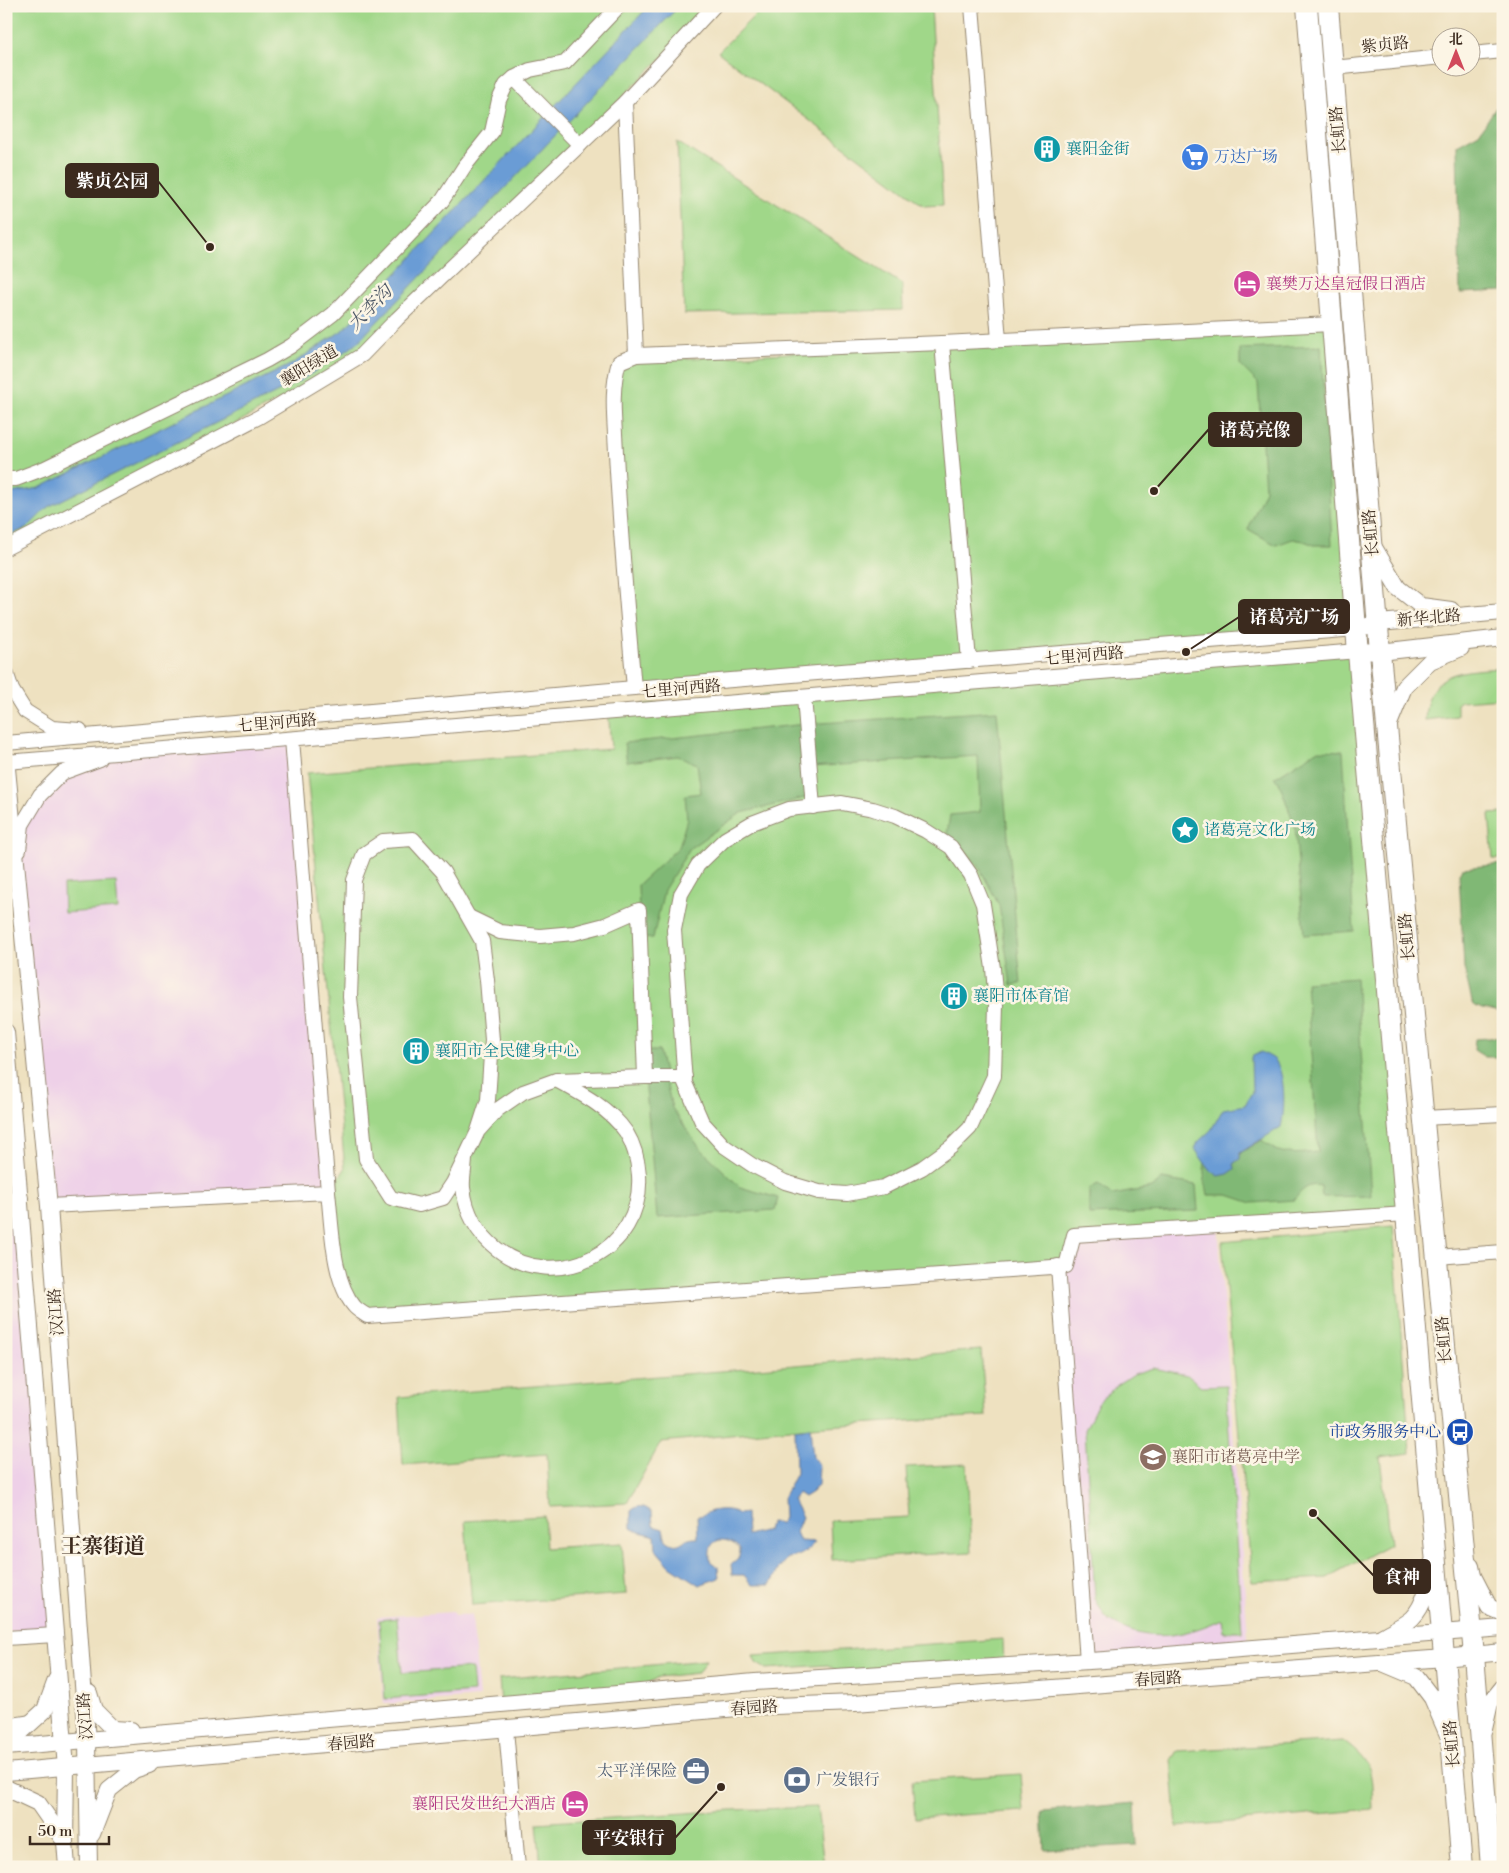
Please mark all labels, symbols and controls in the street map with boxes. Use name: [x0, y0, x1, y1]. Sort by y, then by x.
north arrow: [1432, 28, 1482, 78]
text: 北: [1449, 31, 1463, 49]
street label: 紫贞路: [1360, 33, 1410, 57]
street label: 长虹路: [1326, 105, 1350, 155]
building icon: 襄阳金街: [1032, 134, 1062, 164]
place label: 襄阳金街: [1066, 139, 1130, 159]
supermarket icon: 万达广场: [1180, 142, 1210, 172]
place label: 万达广场: [1214, 147, 1278, 167]
callout: 紫贞公园: [66, 164, 158, 197]
text: 紫贞公园: [76, 170, 148, 193]
hotel icon: 襄樊万达皇冠假日酒店: [1232, 269, 1262, 299]
place label: 襄樊万达皇冠假日酒店: [1266, 274, 1426, 294]
water label: 大李沟: [343, 278, 399, 335]
street label: 襄阳绿道: [276, 341, 342, 391]
callout: 诸葛亮像: [1209, 413, 1301, 446]
text: 诸葛亮像: [1219, 419, 1291, 442]
street label: 长虹路: [1359, 508, 1383, 558]
callout: 诸葛亮广场: [1239, 600, 1349, 633]
street label: 新华北路: [1396, 605, 1462, 631]
text: 诸葛亮广场: [1249, 606, 1339, 629]
street label: 七里河西路: [1043, 643, 1125, 669]
street label: 七里河西路: [640, 676, 722, 702]
street label: 七里河西路: [236, 710, 318, 736]
place icon: 诸葛亮文化广场: [1170, 815, 1200, 845]
place label: 诸葛亮文化广场: [1204, 820, 1316, 840]
street label: 长虹路: [1395, 912, 1419, 962]
building icon: 襄阳市体育馆: [939, 981, 969, 1011]
place label: 襄阳市体育馆: [973, 986, 1069, 1006]
building icon: 襄阳市全民健身中心: [401, 1036, 431, 1066]
place label: 襄阳市全民健身中心: [435, 1041, 579, 1061]
street label: 汉江路: [44, 1287, 68, 1337]
street label: 长虹路: [1432, 1315, 1456, 1365]
bus stop icon: 市政务服务中心: [1445, 1417, 1475, 1447]
place label: 市政务服务中心: [1329, 1422, 1441, 1442]
school or university icon: 襄阳市诸葛亮中学: [1138, 1442, 1168, 1472]
place label: 襄阳市诸葛亮中学: [1172, 1447, 1300, 1467]
district label: 王寨街道: [61, 1534, 145, 1560]
callout: 食神: [1374, 1560, 1430, 1593]
text: 食神: [1384, 1566, 1420, 1589]
street label: 春园路: [1133, 1667, 1183, 1691]
street label: 汉江路: [73, 1691, 97, 1741]
street label: 春园路: [729, 1696, 779, 1720]
street label: 长虹路: [1440, 1719, 1464, 1769]
street label: 春园路: [326, 1731, 376, 1755]
office icon: 太平洋保险: [681, 1756, 711, 1786]
place label: 太平洋保险: [597, 1761, 677, 1781]
bank icon: 广发银行: [782, 1765, 812, 1795]
place label: 广发银行: [816, 1770, 880, 1790]
hotel icon: 襄阳民发世纪大酒店: [560, 1789, 590, 1819]
place label: 襄阳民发世纪大酒店: [412, 1794, 556, 1814]
scale bar: [30, 1813, 109, 1845]
callout: 平安银行: [583, 1821, 675, 1854]
text: 50 m: [38, 1822, 72, 1841]
text: 平安银行: [593, 1827, 665, 1850]

